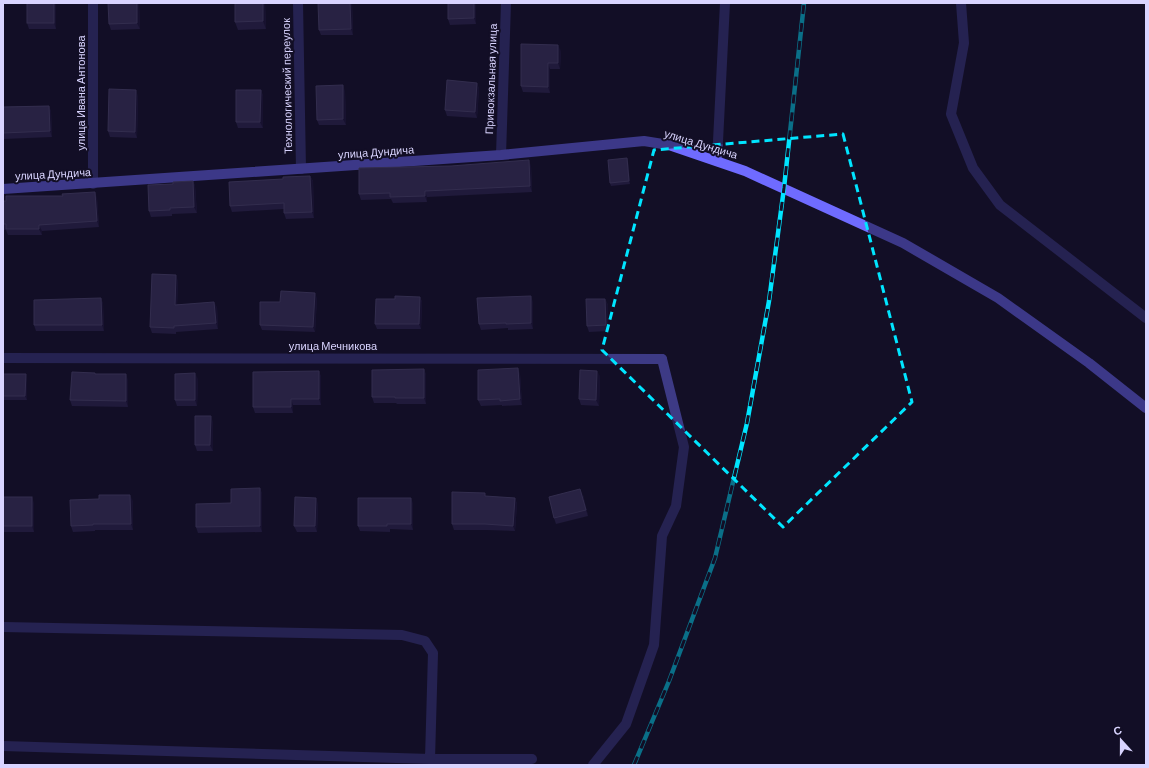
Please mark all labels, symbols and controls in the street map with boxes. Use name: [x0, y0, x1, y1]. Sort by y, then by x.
street label: Технологический переулок: [279, 18, 294, 154]
street label: Привокзальная улица: [482, 22, 499, 135]
street label: улица Ивана Антонова: [74, 35, 87, 151]
street label: улица Дундича: [663, 126, 740, 161]
street label: улица Дундича: [338, 142, 415, 161]
street label: улица Дундича: [15, 165, 92, 182]
street label: улица Мечникова: [289, 339, 378, 352]
north arrow: [1101, 720, 1141, 760]
text: С: [1111, 723, 1123, 738]

